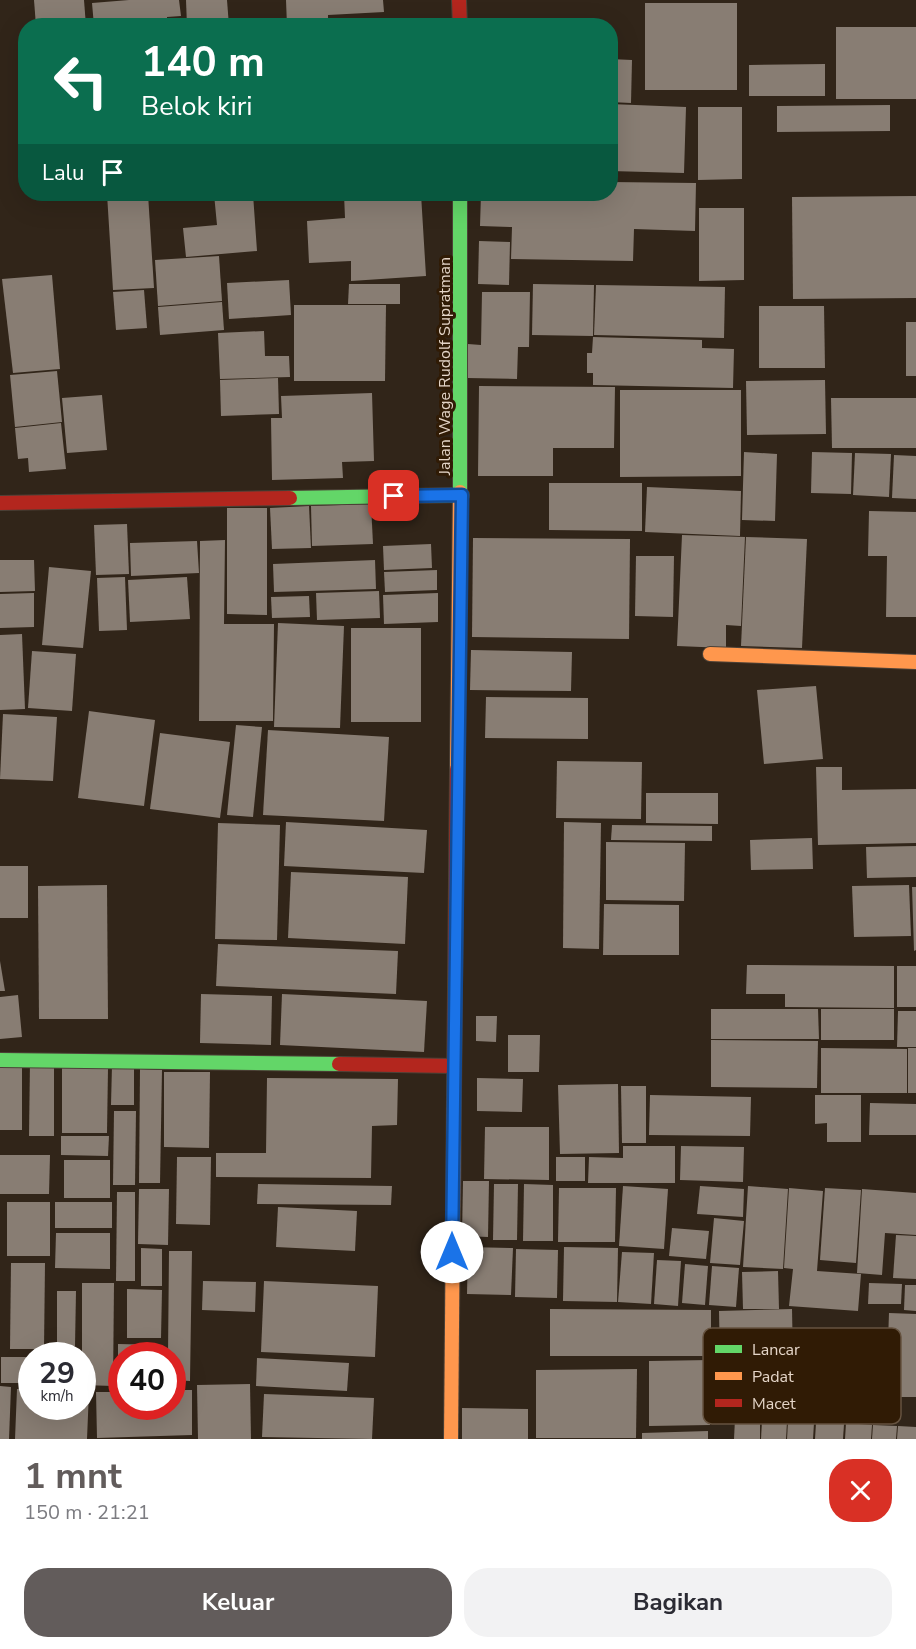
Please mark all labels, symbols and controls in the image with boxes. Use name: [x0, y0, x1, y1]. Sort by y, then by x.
text: 140 m: [141, 34, 265, 91]
icon: left: [42, 42, 120, 120]
text: Belok kiri: [141, 88, 253, 125]
icon: arrive: [96, 156, 129, 189]
text: Lalu: [42, 158, 84, 188]
street label: Jalan Wage Rudolf Supratman: [434, 257, 456, 476]
pin: [368, 470, 419, 521]
icon: arrive: [377, 479, 410, 512]
position arrow: [420, 1220, 484, 1284]
legend: [703, 1328, 901, 1424]
text: Lancar: [752, 1339, 800, 1361]
speed limit sign: 40: [108, 1342, 186, 1420]
text: 29: [39, 1353, 75, 1394]
text: Padat: [752, 1366, 794, 1388]
text: km/h: [40, 1386, 74, 1406]
text: Macet: [752, 1393, 796, 1415]
text: 1 mnt: [24, 1452, 122, 1501]
button: close: [829, 1459, 892, 1522]
text: 150 m · 21:21: [24, 1499, 150, 1526]
button: Keluar: [24, 1568, 452, 1637]
button: Bagikan: [464, 1568, 892, 1637]

